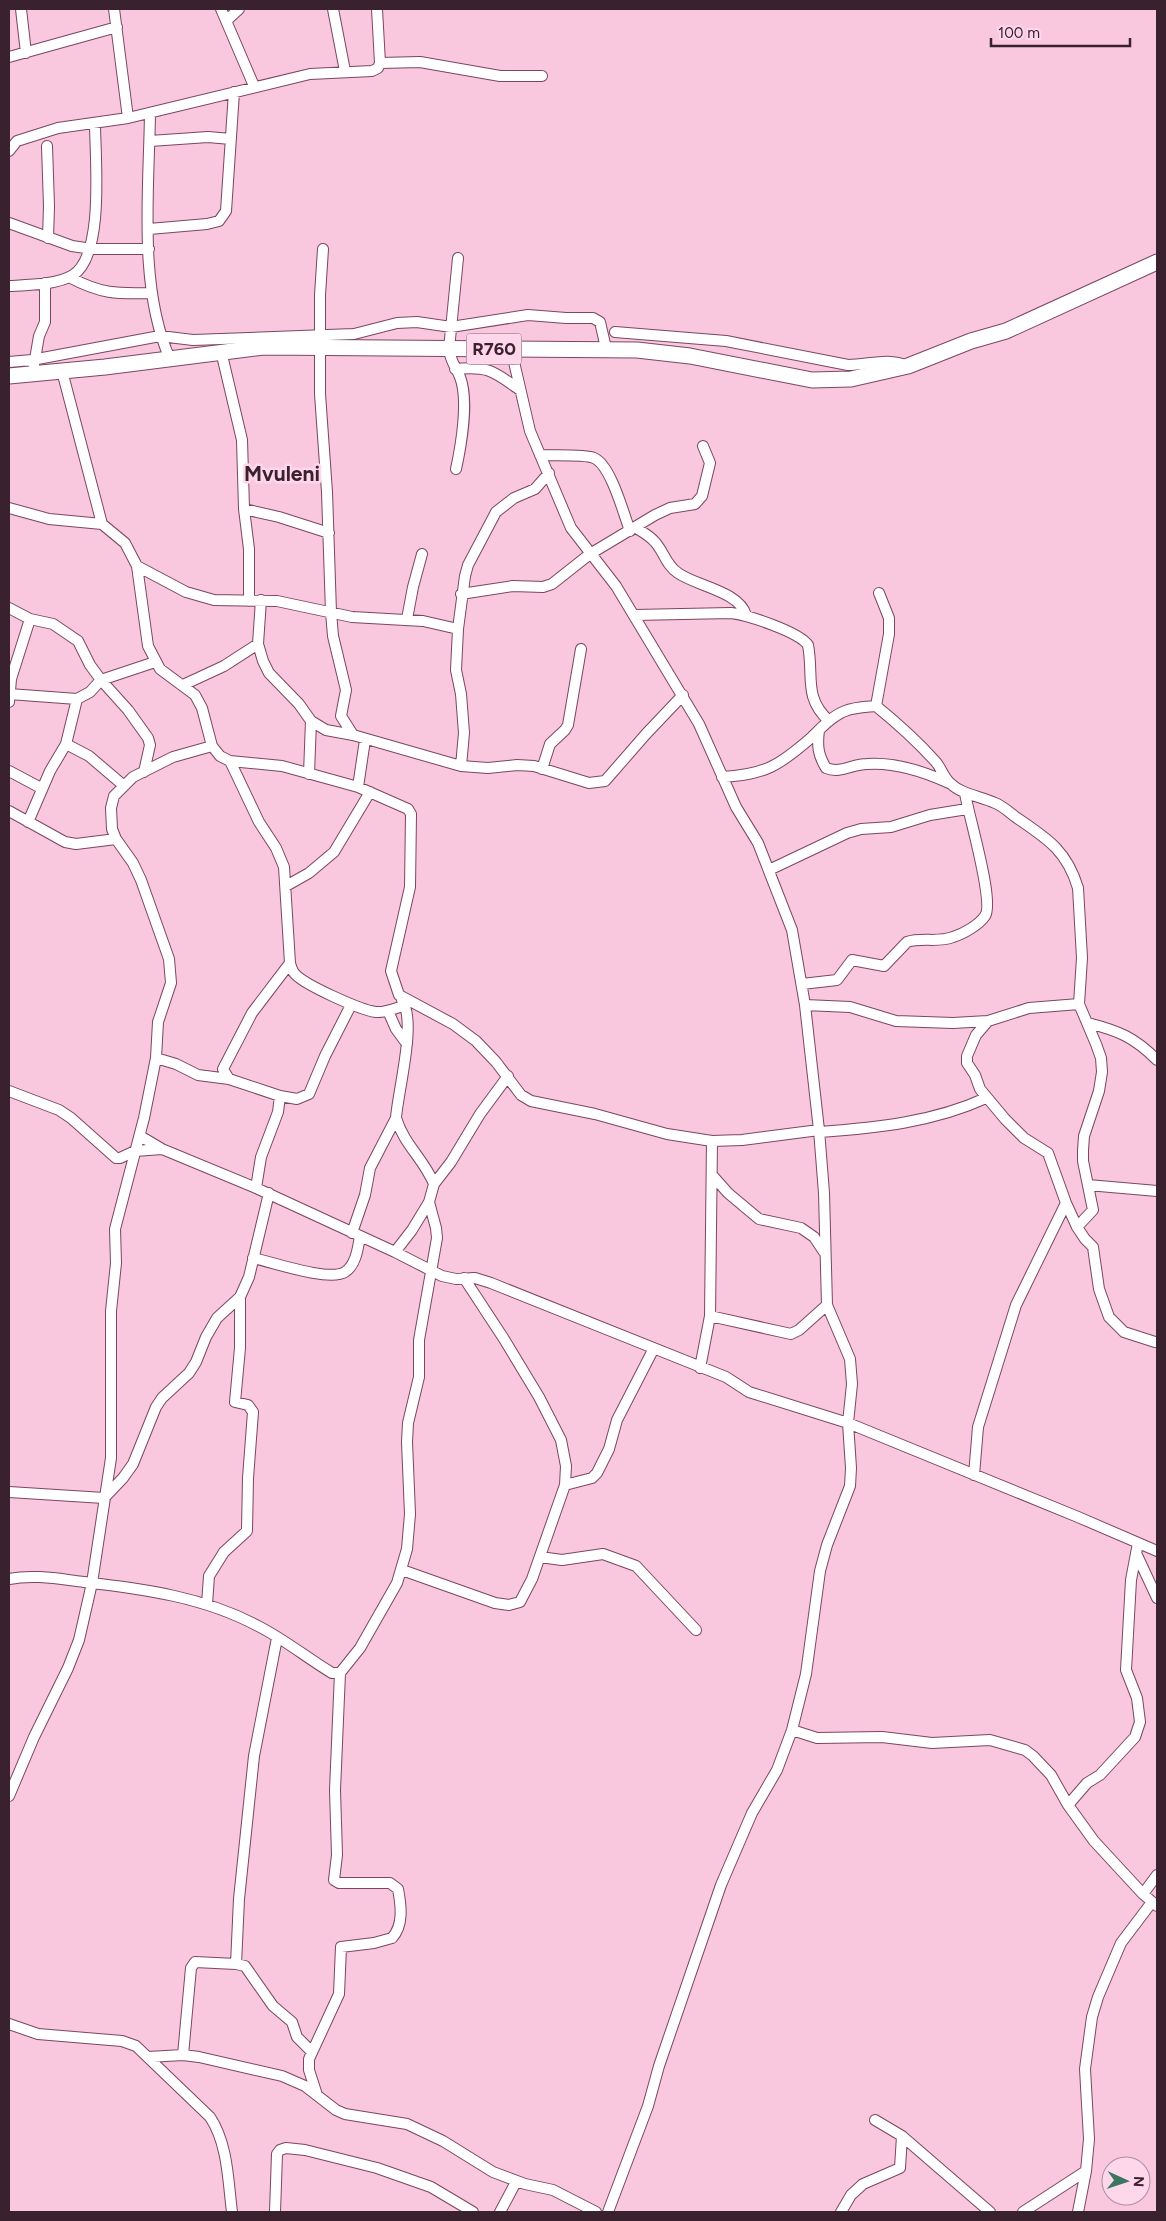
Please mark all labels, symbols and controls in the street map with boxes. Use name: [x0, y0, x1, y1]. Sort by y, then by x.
scale bar: [991, 15, 1130, 47]
text: 100 m: [998, 24, 1040, 42]
road number: R760: [466, 334, 522, 364]
district label: Mvuleni: [244, 461, 320, 486]
north arrow: [1101, 2156, 1151, 2206]
text: N: [1130, 2176, 1147, 2188]

